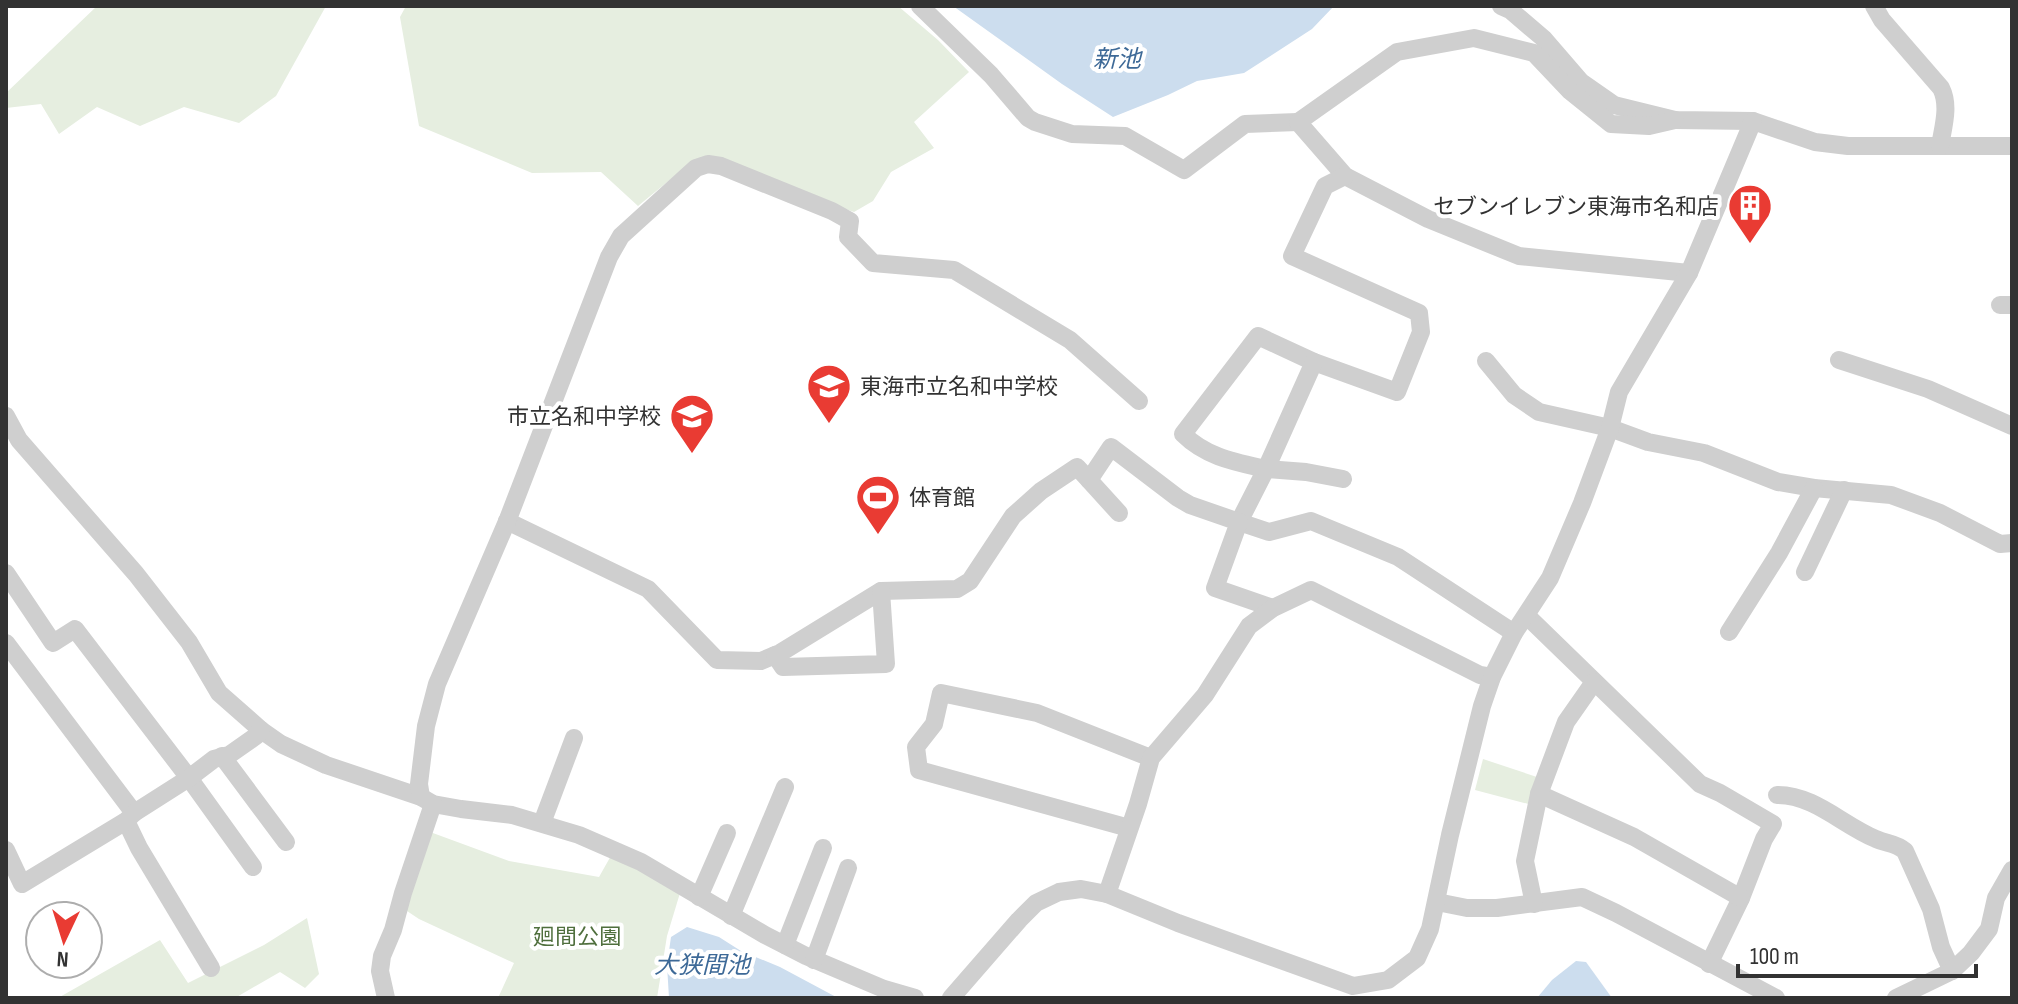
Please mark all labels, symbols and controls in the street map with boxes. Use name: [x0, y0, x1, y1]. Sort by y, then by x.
water label: 新池: [1093, 45, 1143, 74]
building icon: セブンイレブン東海市名和店: [1726, 182, 1774, 245]
place label: セブンイレブン東海市名和店: [1433, 194, 1719, 221]
school or university icon: 東海市立名和中学校: [805, 362, 853, 425]
place label: 東海市立名和中学校: [860, 374, 1058, 401]
school or university icon: 市立名和中学校: [668, 392, 716, 455]
place label: 市立名和中学校: [507, 404, 661, 431]
sports icon: 体育館: [854, 473, 902, 536]
place label: 体育館: [909, 485, 975, 512]
north arrow: [24, 900, 104, 980]
park label: 廻間公園: [533, 924, 621, 951]
scale bar: [1738, 928, 1976, 978]
text: 100 m: [1750, 942, 1799, 971]
text: N: [56, 945, 70, 972]
water label: 大狭間池: [654, 951, 752, 980]

